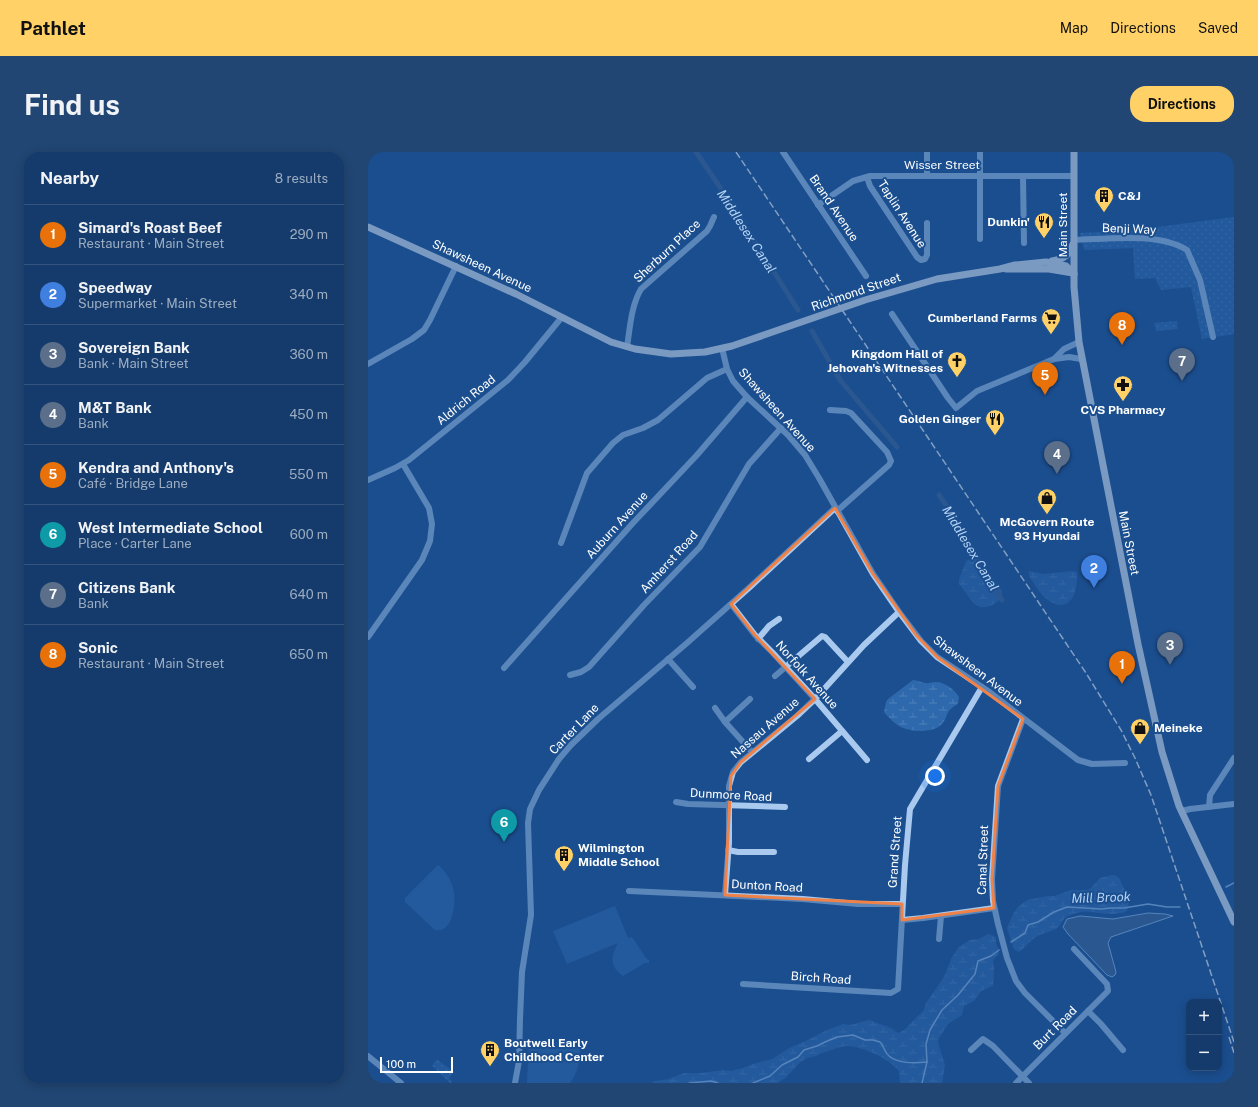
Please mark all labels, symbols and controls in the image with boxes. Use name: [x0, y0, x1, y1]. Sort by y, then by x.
text: Pathlet: [20, 17, 86, 39]
text: Map: [1060, 20, 1088, 36]
text: Directions: [1110, 20, 1176, 36]
text: Saved: [1198, 20, 1238, 36]
button: Directions: [1130, 86, 1234, 122]
text: Find us: [24, 88, 120, 121]
street label: Wisser Street: [904, 158, 980, 172]
text: Nearby: [40, 168, 99, 188]
text: 8 results: [275, 171, 328, 186]
street label: Brand Avenue: [807, 172, 862, 244]
street label: Taplin Avenue: [875, 178, 929, 251]
building icon: C&J: [1093, 185, 1115, 213]
water label: Middlesex Canal: [714, 187, 779, 276]
place label: C&J: [1118, 189, 1141, 203]
street label: Main Street: [1056, 192, 1070, 258]
restaurant icon: Dunkin': [1033, 211, 1055, 239]
place label: Dunkin': [987, 215, 1030, 229]
street label: Sherburn Place: [631, 216, 703, 286]
text: Simard's Roast Beef: [78, 219, 222, 236]
street label: Benji Way: [1102, 221, 1157, 237]
text: 1: [50, 227, 56, 242]
text: 290 m: [290, 227, 328, 242]
text: Restaurant · Main Street: [78, 236, 224, 251]
street label: Shawsheen Avenue: [430, 237, 534, 295]
street label: Richmond Street: [809, 270, 903, 314]
text: Speedway: [78, 279, 152, 296]
text: 2: [49, 287, 57, 302]
text: 340 m: [289, 287, 328, 302]
text: Supermarket · Main Street: [78, 296, 237, 311]
supermarket icon: Cumberland Farms: [1040, 307, 1062, 335]
place label: Cumberland Farms: [927, 311, 1037, 325]
pin: 8: [1109, 312, 1135, 345]
text: Sovereign Bank: [78, 339, 190, 356]
text: 3: [49, 347, 57, 362]
text: 360 m: [290, 347, 328, 362]
place label: Kingdom Hall of Jehovah's Witnesses: [827, 347, 943, 375]
pin: 7: [1169, 348, 1195, 381]
church icon: Kingdom Hall of Jehovah's Witnesses: [946, 350, 968, 378]
text: Bank · Main Street: [78, 356, 189, 371]
pin: 5: [1032, 362, 1058, 395]
street label: Shawsheen Avenue: [736, 365, 819, 455]
street label: Aldrich Road: [434, 372, 498, 428]
pharmacy icon: CVS Pharmacy: [1112, 374, 1134, 402]
text: M&T Bank: [78, 399, 152, 416]
place label: CVS Pharmacy: [1081, 403, 1166, 417]
text: 4: [49, 407, 57, 422]
text: 450 m: [289, 407, 328, 422]
restaurant icon: Golden Ginger: [984, 408, 1006, 436]
place label: Golden Ginger: [899, 412, 981, 426]
text: Bank: [78, 416, 109, 431]
pin: 4: [1044, 441, 1070, 474]
text: Kendra and Anthony's: [78, 459, 234, 476]
text: 5: [49, 467, 57, 482]
text: 550 m: [289, 467, 328, 482]
text: Café · Bridge Lane: [78, 476, 188, 491]
shop icon: McGovern Route 93 Hyundai: [1036, 487, 1058, 515]
street label: Auburn Avenue: [583, 488, 651, 561]
water label: Middlesex Canal: [939, 503, 1002, 594]
street label: Main Street: [1116, 510, 1142, 577]
place label: McGovern Route 93 Hyundai: [1000, 515, 1094, 543]
text: West Intermediate School: [78, 519, 263, 536]
text: 6: [49, 527, 57, 542]
text: 600 m: [290, 527, 328, 542]
street label: Amherst Road: [637, 528, 701, 596]
text: Place · Carter Lane: [78, 536, 192, 551]
pin: 2: [1081, 555, 1107, 588]
text: Citizens Bank: [78, 579, 175, 596]
text: 7: [49, 587, 57, 602]
text: 640 m: [289, 587, 328, 602]
text: Bank: [78, 596, 109, 611]
pin: 3: [1157, 632, 1183, 665]
street label: Shawsheen Avenue: [931, 633, 1026, 709]
street label: Norfolk Avenue: [773, 638, 841, 712]
text: Sonic: [78, 639, 118, 656]
text: 8: [49, 647, 57, 662]
text: 650 m: [289, 647, 328, 662]
pin: 1: [1109, 651, 1135, 684]
text: Restaurant · Main Street: [78, 656, 224, 671]
street label: Nassau Avenue: [728, 695, 802, 761]
street label: Carter Lane: [546, 700, 602, 757]
shop icon: Meineke: [1129, 717, 1151, 745]
place label: Meineke: [1154, 721, 1203, 735]
your location: [925, 766, 945, 786]
street label: Dunmore Road: [690, 786, 772, 804]
pin: 6: [491, 809, 517, 842]
street label: Grand Street: [886, 815, 905, 888]
street label: Canal Street: [975, 824, 991, 895]
place label: Wilmington Middle School: [578, 841, 660, 869]
building icon: Wilmington Middle School: [553, 844, 575, 872]
street label: Dunton Road: [731, 877, 803, 895]
water label: Mill Brook: [1071, 889, 1131, 906]
street label: Birch Road: [790, 969, 852, 987]
map controls: [1186, 999, 1222, 1071]
button: +: [1186, 999, 1222, 1035]
street label: Burt Road: [1030, 1003, 1080, 1053]
button: −: [1186, 1035, 1222, 1071]
place label: Boutwell Early Childhood Center: [504, 1036, 604, 1064]
building icon: Boutwell Early Childhood Center: [479, 1039, 501, 1067]
scale bar: [380, 1055, 453, 1074]
text: 100 m: [386, 1058, 416, 1070]

